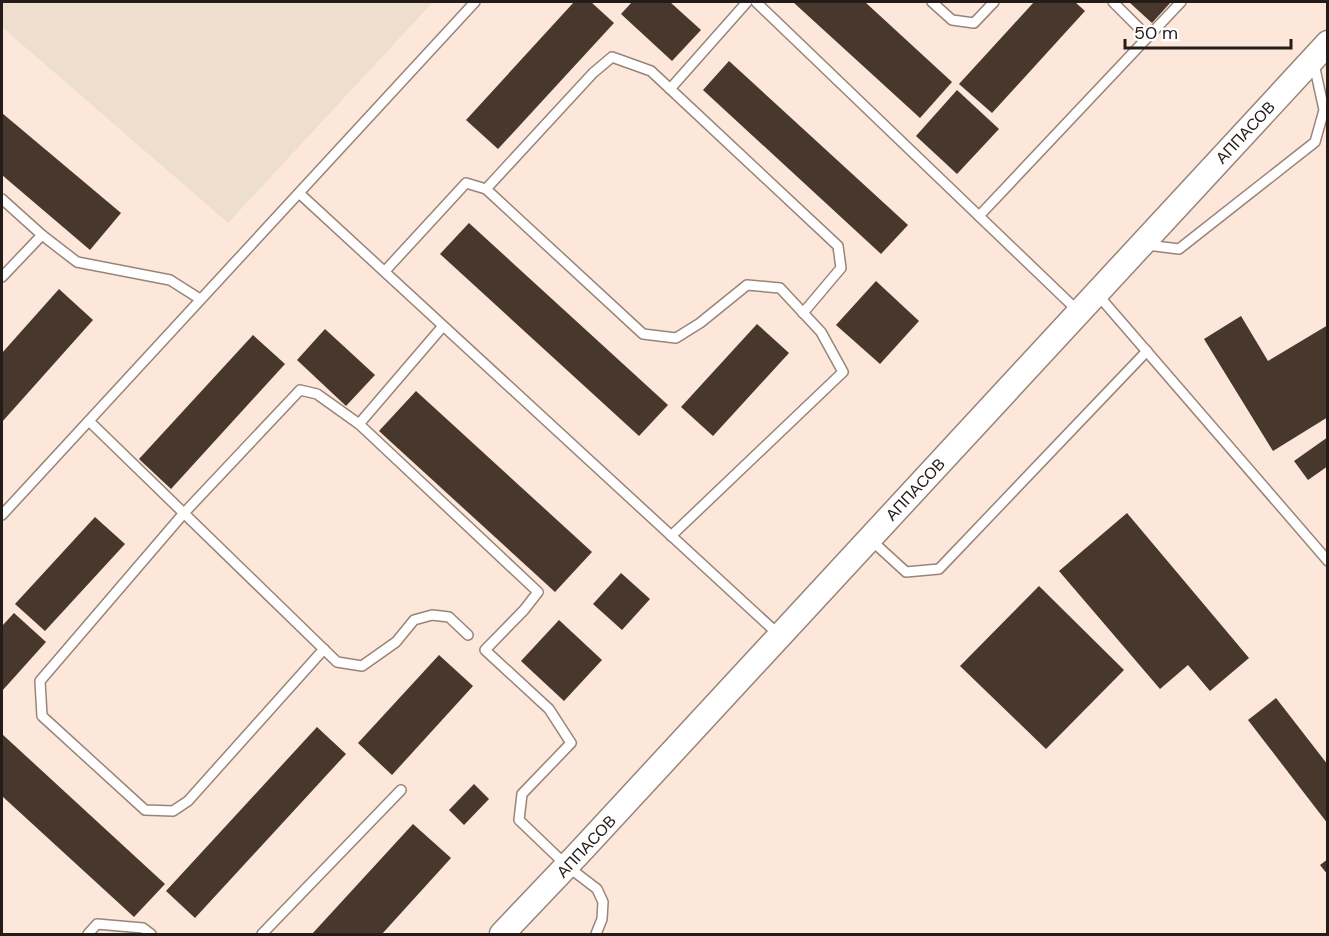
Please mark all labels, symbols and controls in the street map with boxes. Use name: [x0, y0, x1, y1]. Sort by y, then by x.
scale bar: [1125, 12, 1292, 50]
text: 50 m: [1134, 21, 1178, 45]
street label: АППАСОВ: [1211, 97, 1280, 168]
street label: АППАСОВ: [881, 454, 950, 525]
street label: АППАСОВ: [552, 811, 621, 882]

